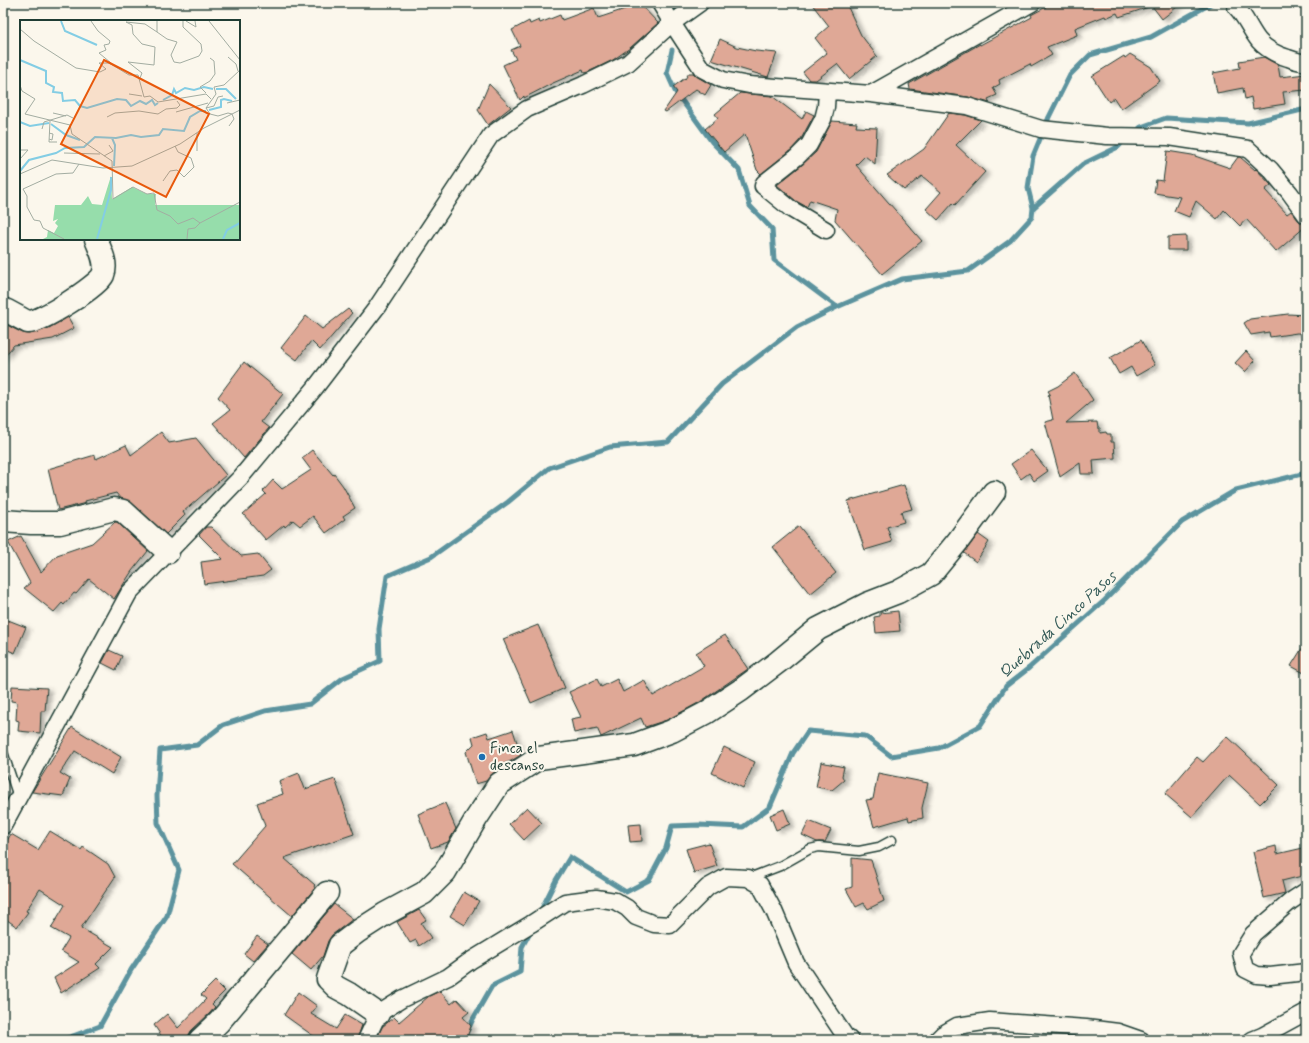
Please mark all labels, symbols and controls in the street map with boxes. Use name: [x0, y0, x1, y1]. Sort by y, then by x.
inset map: [20, 20, 240, 240]
water label: Quebrada Cinco Pasos: [995, 566, 1122, 683]
place label: Finca el descanso: [490, 739, 544, 776]
marker: Finca el descanso: [477, 752, 487, 762]

